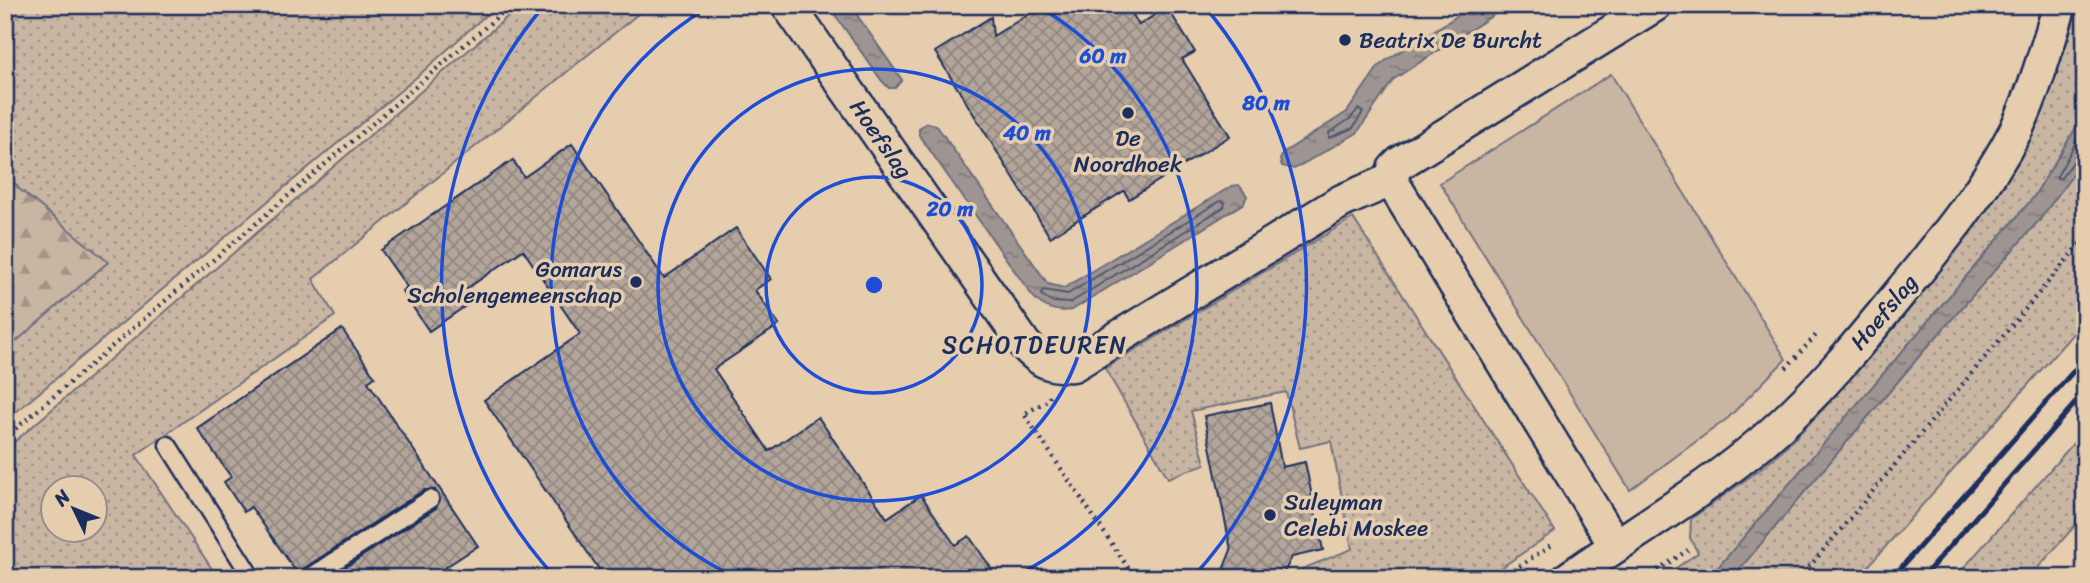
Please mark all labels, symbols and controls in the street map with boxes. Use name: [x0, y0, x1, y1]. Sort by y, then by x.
place label: Beatrix De Burcht: [1359, 20, 1542, 61]
marker: Beatrix De Burcht: [1337, 32, 1353, 48]
text: 60 m: [1079, 37, 1127, 75]
text: 80 m: [1241, 84, 1291, 122]
street label: Hoefslag: [838, 90, 924, 188]
marker: De Noordhoek: [1120, 105, 1136, 121]
text: 40 m: [1002, 114, 1052, 152]
place label: De Noordhoek: [1074, 118, 1183, 185]
text: 20 m: [926, 190, 974, 228]
place label: Gomarus Scholengemeenschap: [407, 249, 623, 316]
street label: Hoefslag: [1839, 264, 1929, 360]
centre of rings: [862, 273, 886, 297]
marker: Gomarus Scholengemeenschap: [628, 274, 644, 290]
district label: SCHOTDEUREN: [942, 324, 1128, 366]
north arrow: [38, 475, 108, 544]
text: N: [45, 481, 79, 515]
place label: Suleyman Celebi Moskee: [1284, 482, 1428, 549]
marker: Suleyman Celebi Moskee: [1262, 507, 1278, 523]

